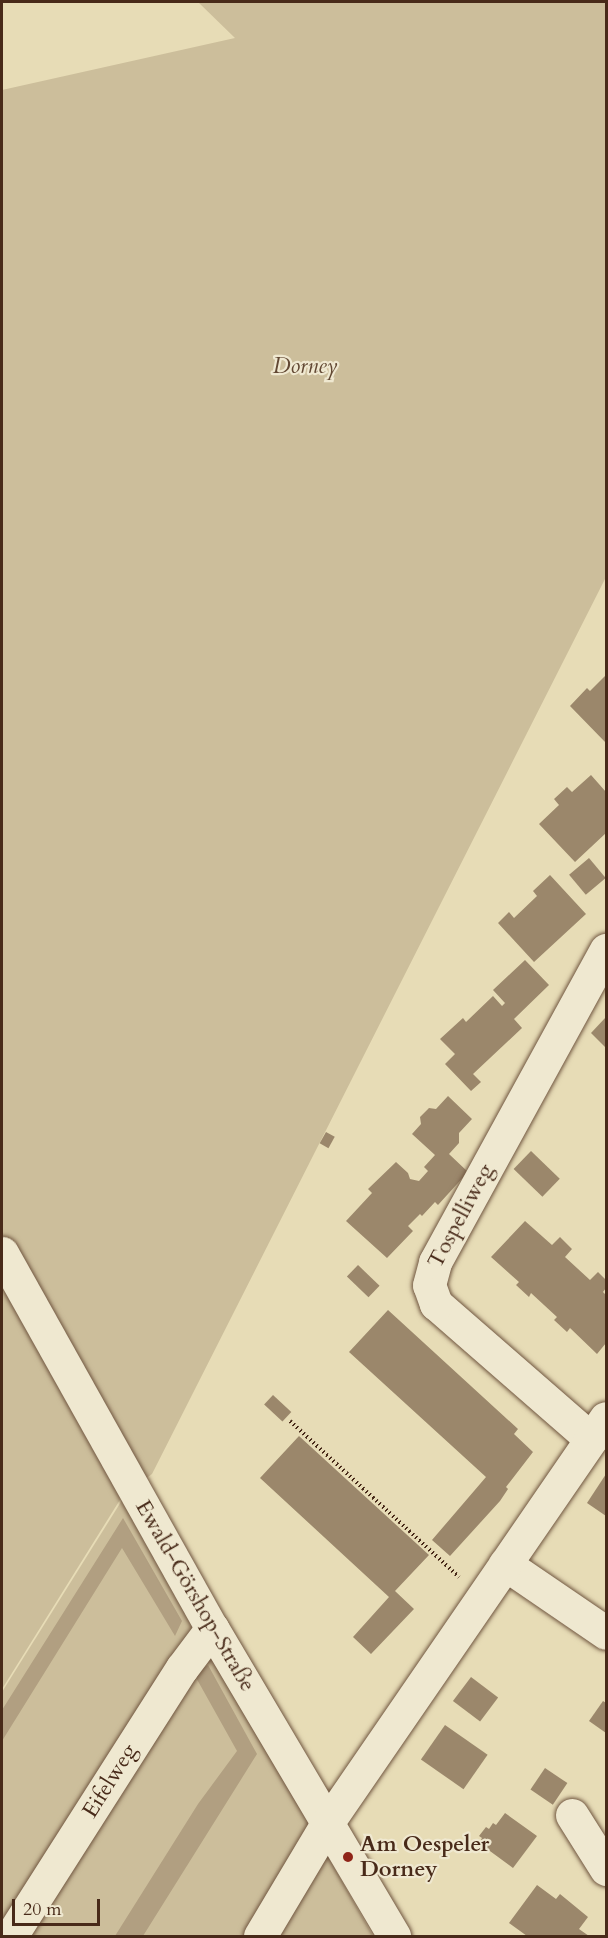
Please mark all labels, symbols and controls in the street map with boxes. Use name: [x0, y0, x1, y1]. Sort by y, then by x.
park label: Dorney: [273, 354, 337, 380]
street label: Tospelliweg: [422, 1159, 500, 1273]
street label: Ewald-Görshop-Straße: [129, 1496, 261, 1696]
street label: Eifelweg: [77, 1739, 143, 1823]
place label: Am Oespeler Dorney: [360, 1831, 489, 1882]
marker: Am Oespeler Dorney: [341, 1850, 355, 1864]
scale bar: [15, 1887, 104, 1925]
text: 20 m: [23, 1897, 62, 1922]

